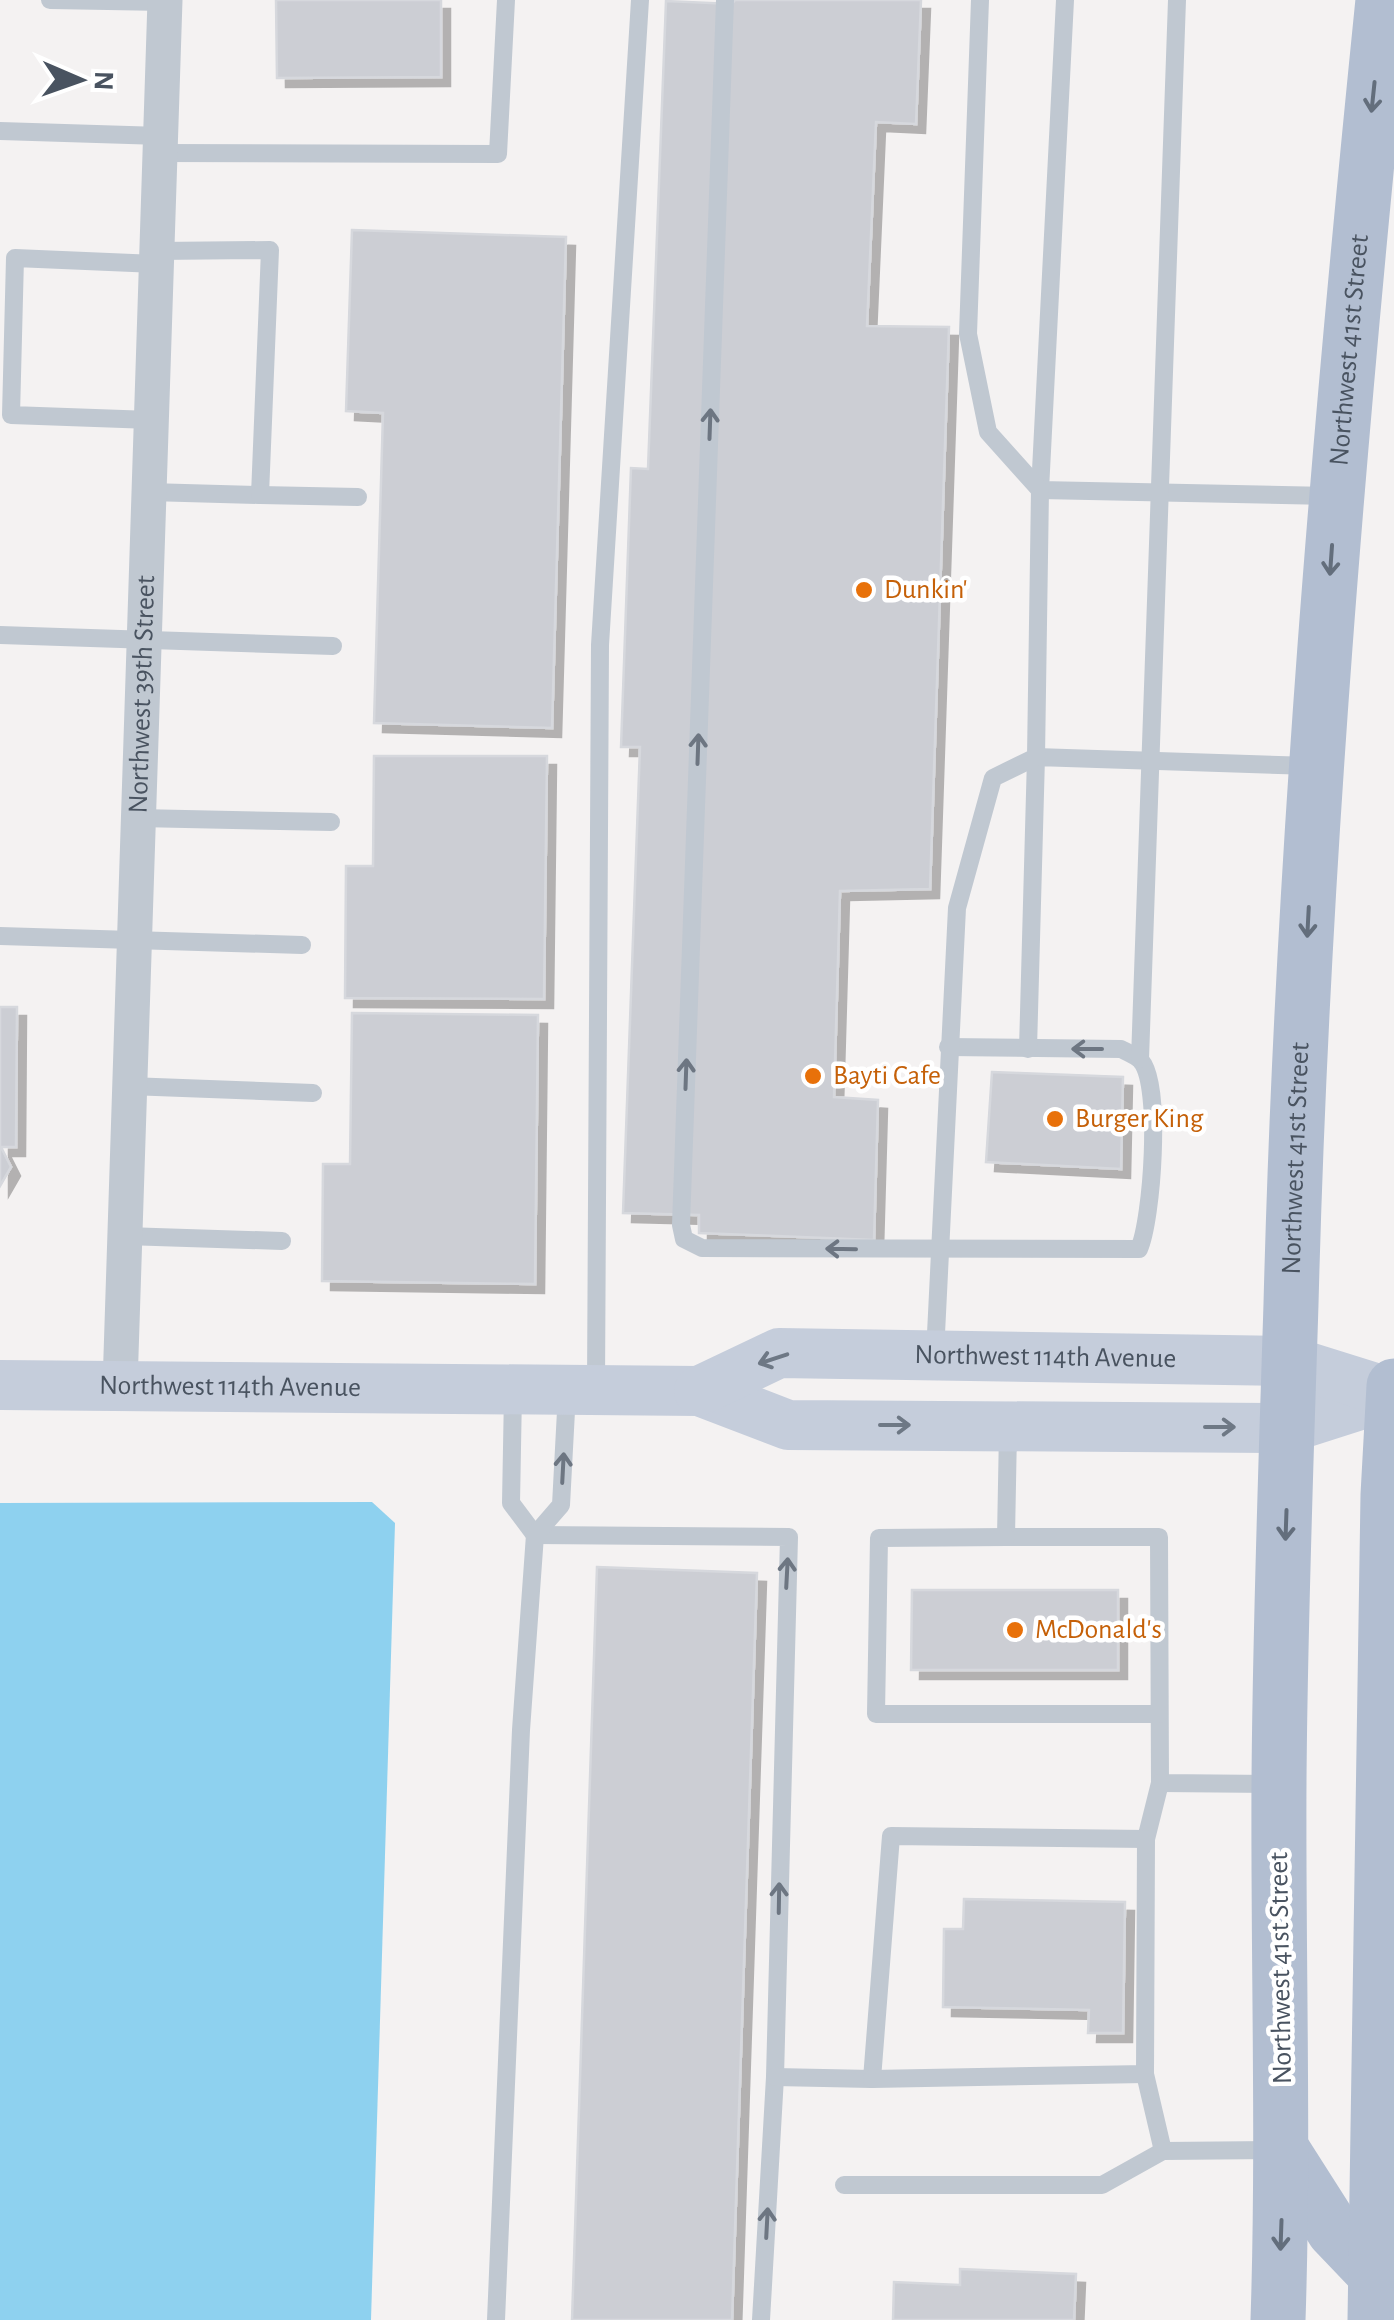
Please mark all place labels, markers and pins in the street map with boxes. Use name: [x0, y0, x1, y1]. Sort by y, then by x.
place label: Dunkin': [884, 576, 967, 604]
marker: Dunkin': [853, 579, 875, 601]
place label: Bayti Cafe: [833, 1062, 941, 1090]
marker: Bayti Cafe: [802, 1065, 824, 1087]
place label: Burger King: [1075, 1105, 1204, 1133]
marker: Burger King: [1044, 1108, 1066, 1130]
place label: McDonald's: [1035, 1616, 1162, 1644]
marker: McDonald's: [1004, 1619, 1026, 1641]

